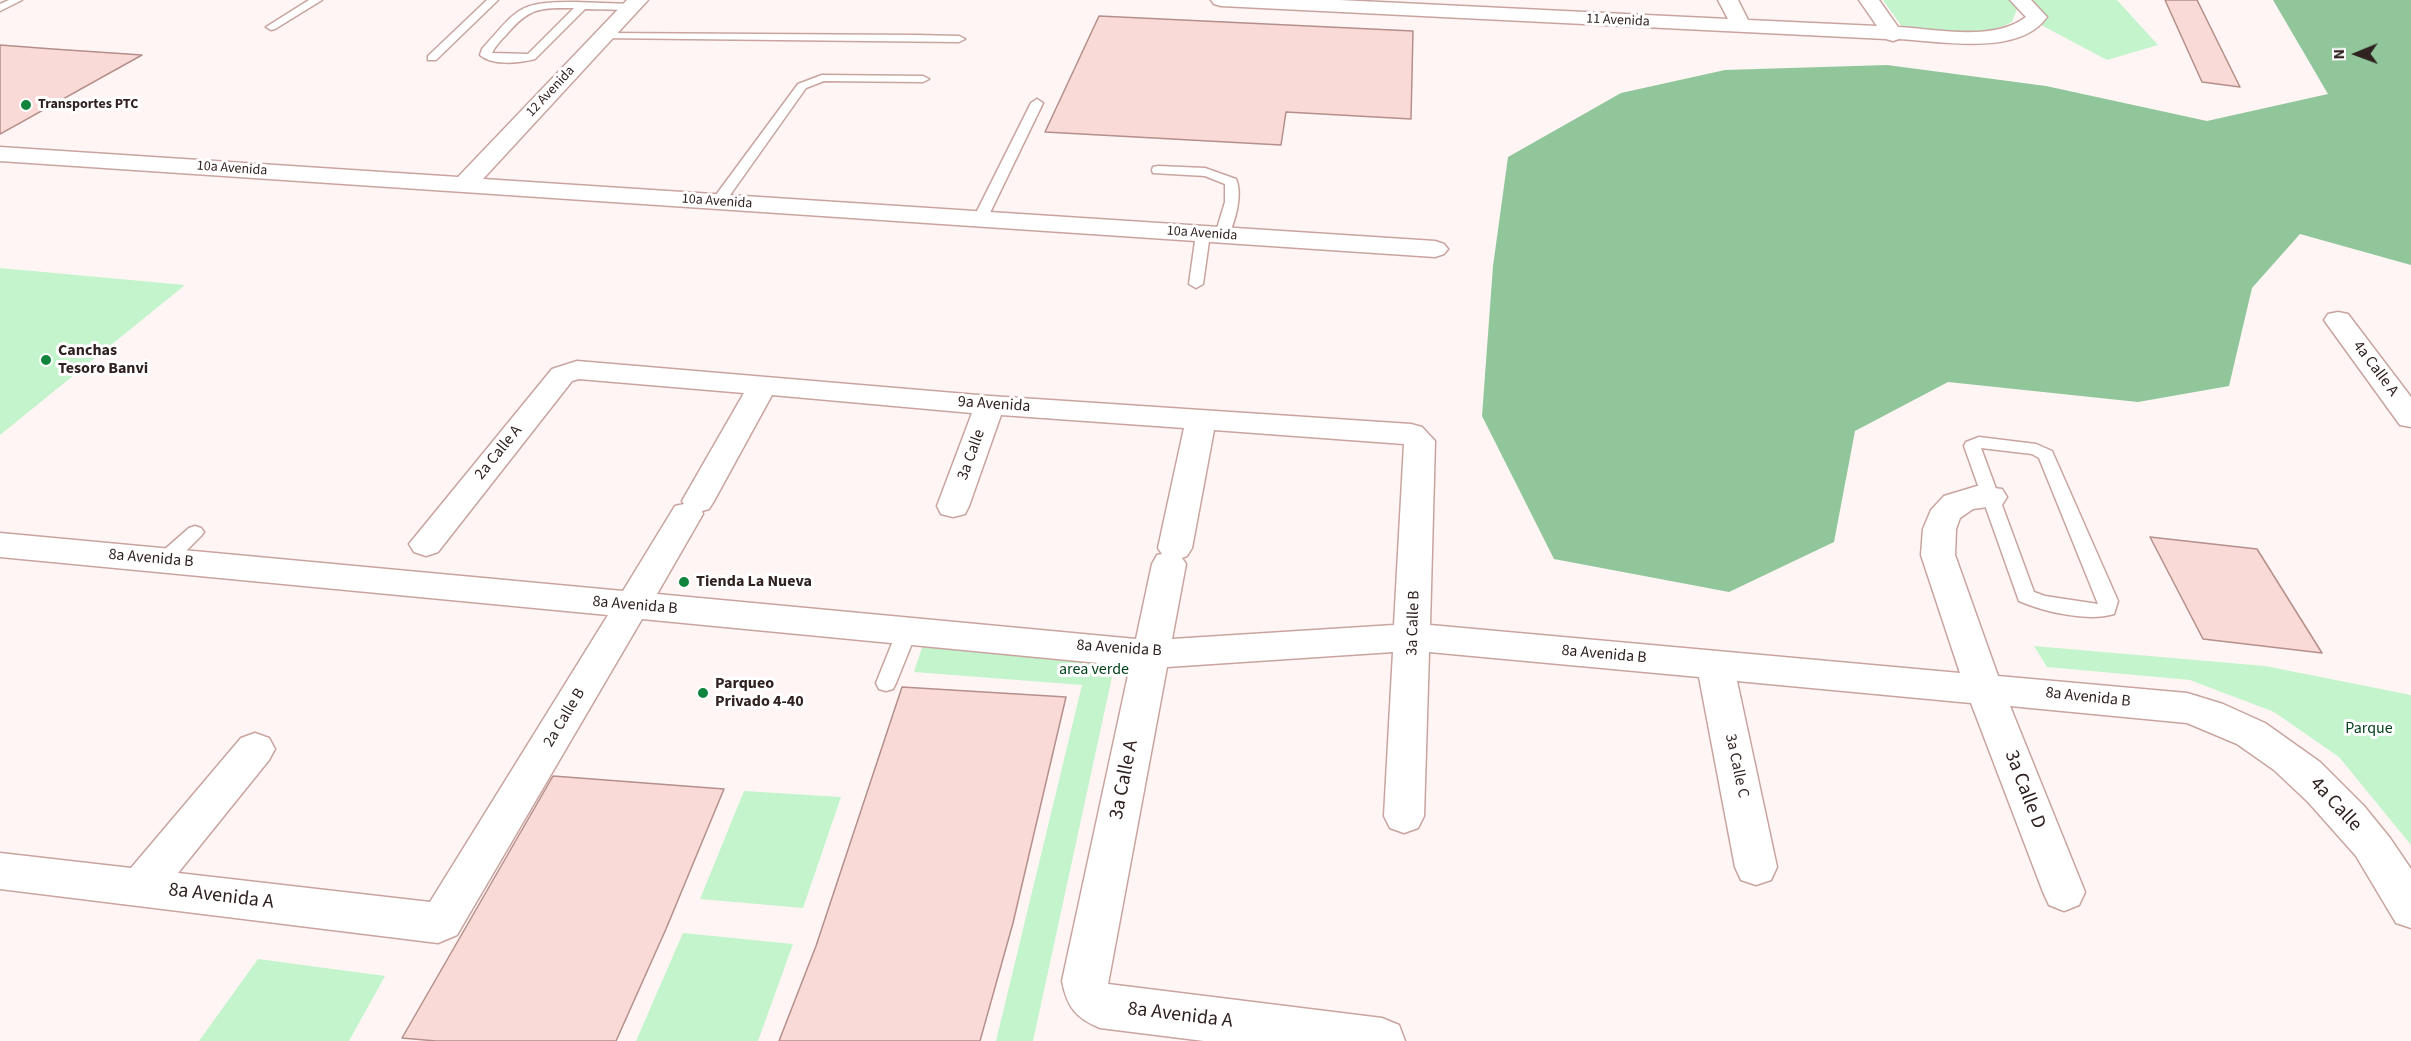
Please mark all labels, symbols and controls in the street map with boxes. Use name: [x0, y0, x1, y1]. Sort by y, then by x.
street label: 11 Avenida: [1586, 11, 1650, 31]
north arrow: [2327, 24, 2387, 84]
text: N: [2328, 49, 2350, 60]
street label: 12 Avenida: [523, 63, 579, 121]
place label: Transportes PTC: [38, 97, 138, 113]
marker: Transportes PTC: [19, 98, 33, 112]
street label: 10a Avenida: [196, 158, 268, 180]
street label: 10a Avenida: [681, 191, 753, 213]
street label: 10a Avenida: [1166, 223, 1238, 245]
street label: 4a Calle A: [2348, 338, 2402, 400]
place label: Canchas Tesoro Banvi: [58, 341, 148, 379]
marker: Canchas Tesoro Banvi: [39, 353, 53, 367]
street label: 9a Avenida: [957, 393, 1031, 417]
street label: 2a Calle A: [471, 422, 527, 484]
street label: 3a Calle: [954, 427, 990, 483]
street label: 8a Avenida B: [108, 546, 194, 572]
place label: Tienda La Nueva: [696, 572, 812, 592]
marker: Tienda La Nueva: [677, 575, 691, 589]
street label: 3a Calle B: [1403, 590, 1425, 656]
street label: 8a Avenida B: [592, 593, 678, 619]
street label: 8a Avenida B: [1076, 636, 1162, 662]
street label: 8a Avenida B: [1561, 642, 1647, 668]
park label: area verde: [1059, 660, 1129, 680]
place label: Parqueo Privado 4-40: [715, 674, 804, 712]
street label: 8a Avenida B: [2045, 684, 2131, 712]
street label: 2a Calle B: [540, 685, 590, 751]
marker: Parqueo Privado 4-40: [696, 686, 710, 700]
park label: Parque: [2345, 719, 2393, 739]
street label: 3a Calle C: [1720, 732, 1752, 800]
street label: 3a Calle A: [1106, 738, 1144, 822]
street label: 3a Calle D: [1998, 747, 2050, 833]
street label: 4a Calle: [2304, 773, 2366, 837]
street label: 8a Avenida A: [167, 879, 275, 915]
street label: 8a Avenida A: [1126, 998, 1234, 1034]

